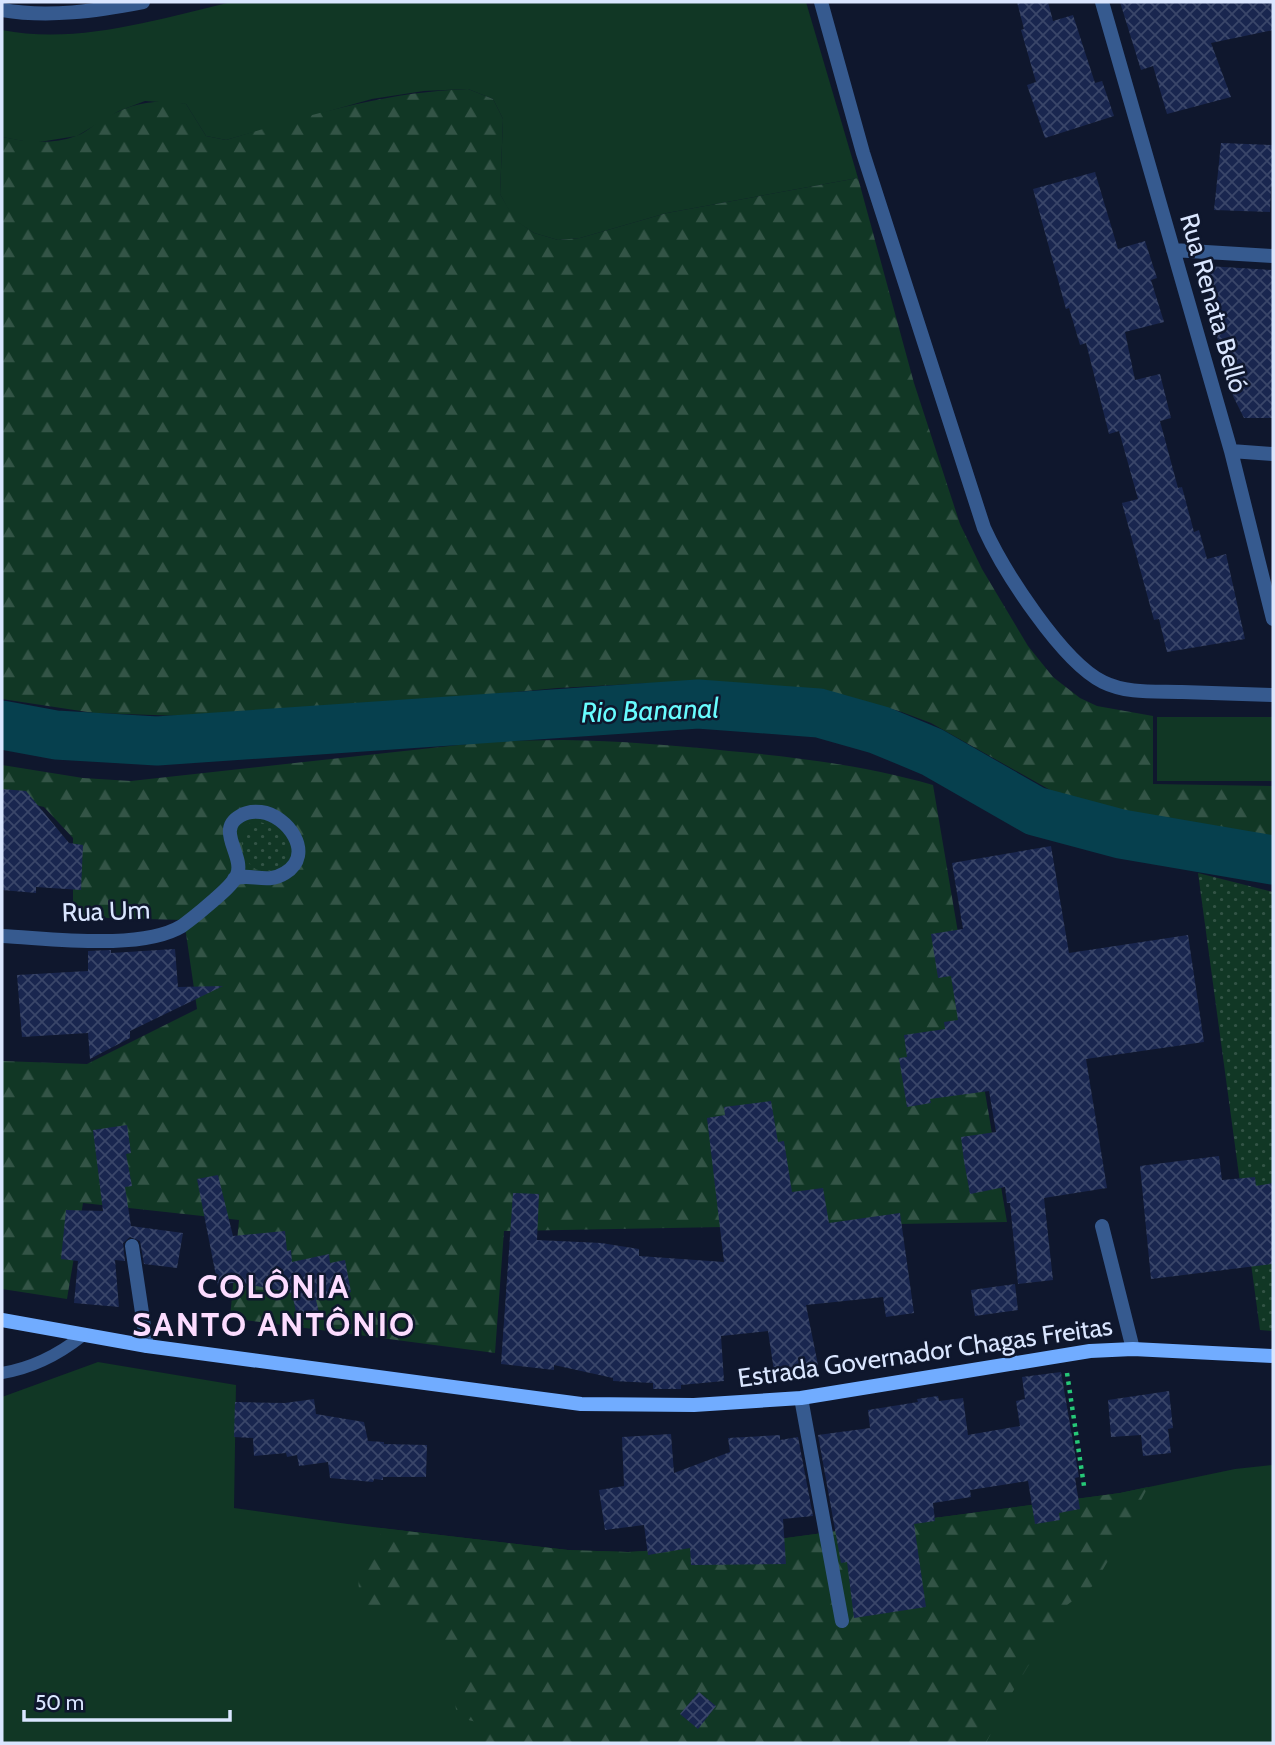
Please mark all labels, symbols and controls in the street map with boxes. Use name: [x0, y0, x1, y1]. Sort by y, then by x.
street label: Rua Renata Belló: [1173, 210, 1255, 396]
water label: Rio Bananal: [580, 691, 720, 729]
street label: Rua Um: [61, 893, 151, 929]
district label: COLÔNIA SANTO ANTÔNIO: [132, 1266, 416, 1344]
street label: Estrada Governador Chagas Freitas: [736, 1310, 1115, 1394]
scale bar: [24, 1678, 231, 1722]
text: 50 m: [35, 1690, 84, 1715]

